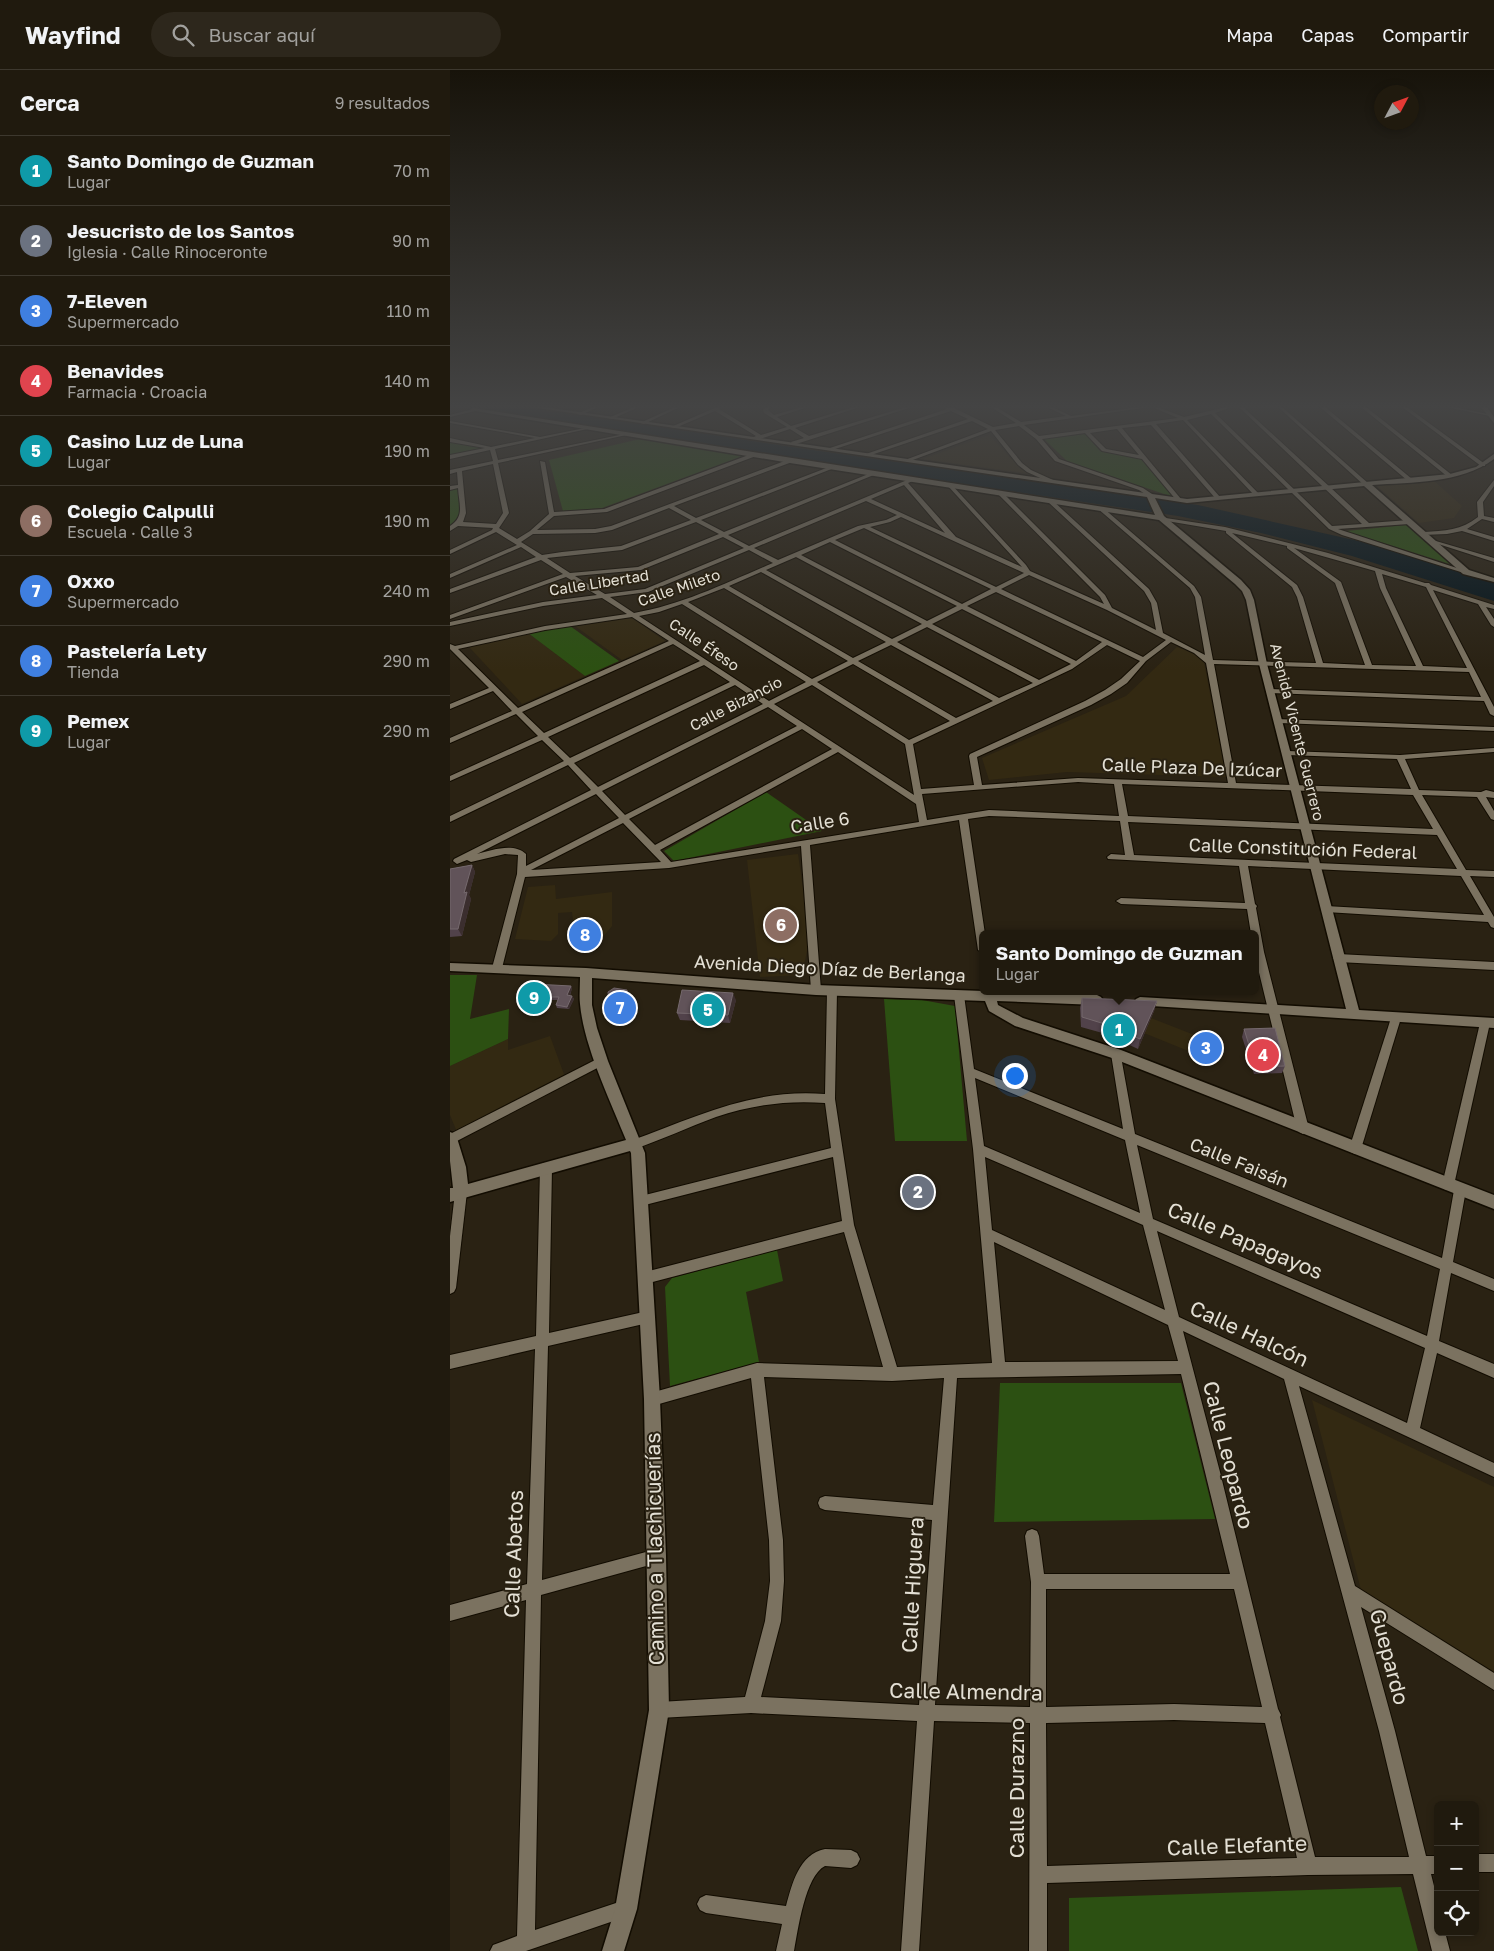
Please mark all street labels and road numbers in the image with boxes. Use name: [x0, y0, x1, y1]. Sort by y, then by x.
street label: Calle Libertad: [548, 565, 650, 599]
street label: Calle Mileto: [635, 565, 722, 610]
street label: Calle Éfeso: [666, 614, 743, 674]
street label: Avenida Vicente Guerrero: [1267, 641, 1329, 822]
street label: Calle Bizancio: [686, 672, 785, 734]
street label: Calle Plaza De Izúcar: [1101, 753, 1283, 781]
street label: Calle 6: [789, 806, 851, 838]
street label: Calle Constitución Federal: [1188, 833, 1418, 863]
street label: Avenida Diego Díaz de Berlanga: [694, 950, 966, 986]
street label: Calle Faisán: [1187, 1132, 1292, 1192]
street label: Calle Papagayos: [1164, 1196, 1327, 1285]
street label: Calle Halcón: [1186, 1294, 1313, 1372]
street label: Calle Leopardo: [1198, 1378, 1260, 1531]
street label: Camino a Tlachicuerías: [639, 1432, 669, 1666]
street label: Calle Abetos: [498, 1489, 528, 1618]
street label: Calle Higuera: [895, 1516, 929, 1654]
street label: Guepardo: [1365, 1606, 1415, 1707]
street label: Calle Almendra: [889, 1677, 1043, 1705]
street label: Calle Durazno: [1003, 1718, 1029, 1858]
street label: Calle Elefante: [1166, 1830, 1308, 1860]

